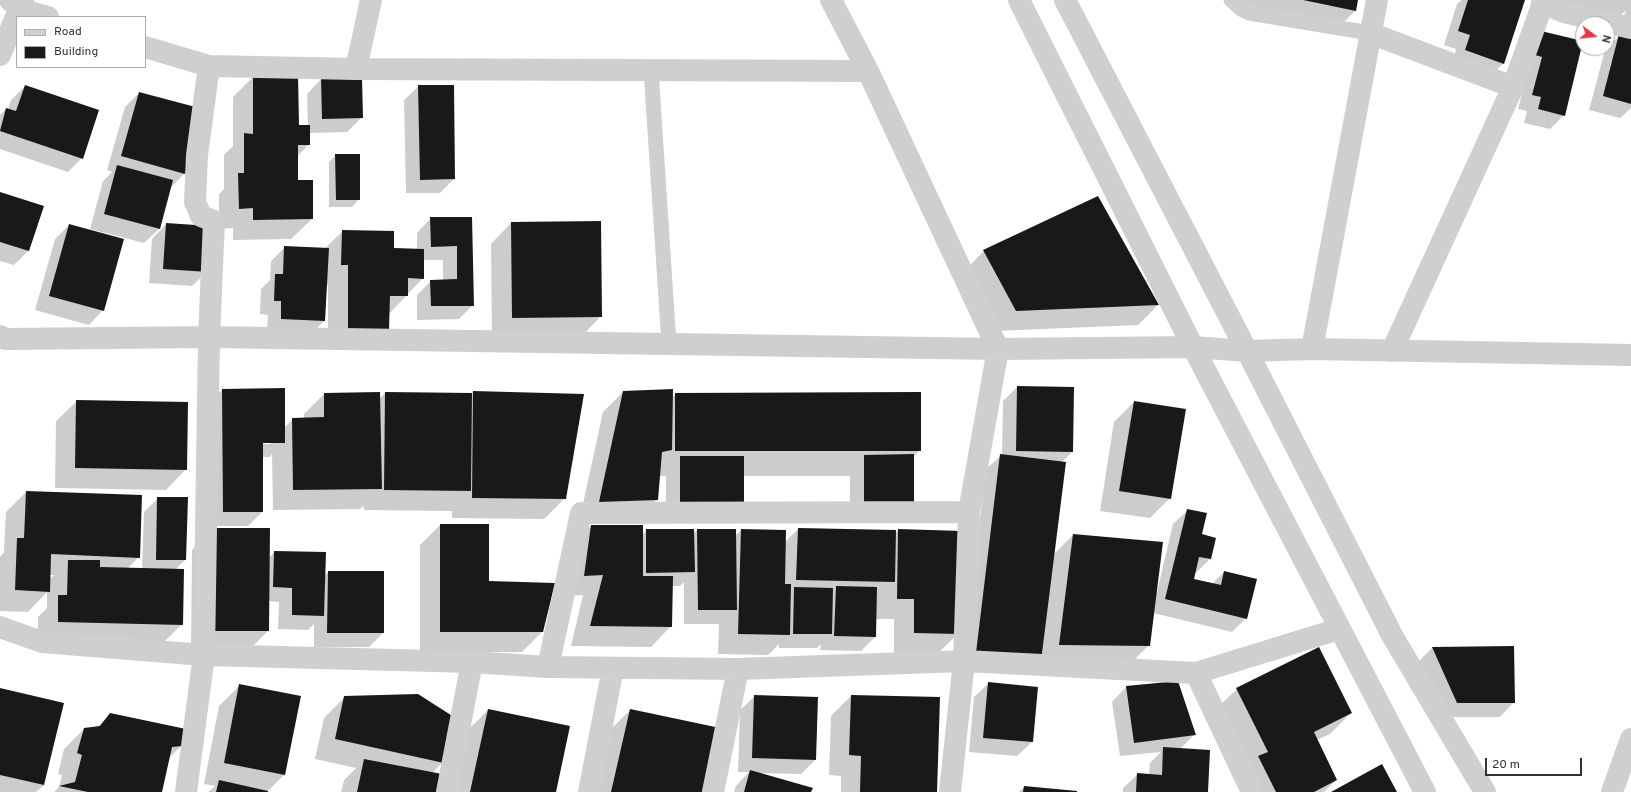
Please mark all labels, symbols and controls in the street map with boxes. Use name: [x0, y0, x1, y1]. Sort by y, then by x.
legend: [16, 16, 146, 68]
north arrow: [1575, 16, 1615, 56]
text: Road: [54, 24, 82, 40]
text: N: [1598, 33, 1613, 44]
text: Building: [54, 44, 98, 60]
scale bar: [1487, 750, 1584, 776]
text: 20 m: [1492, 757, 1520, 773]

